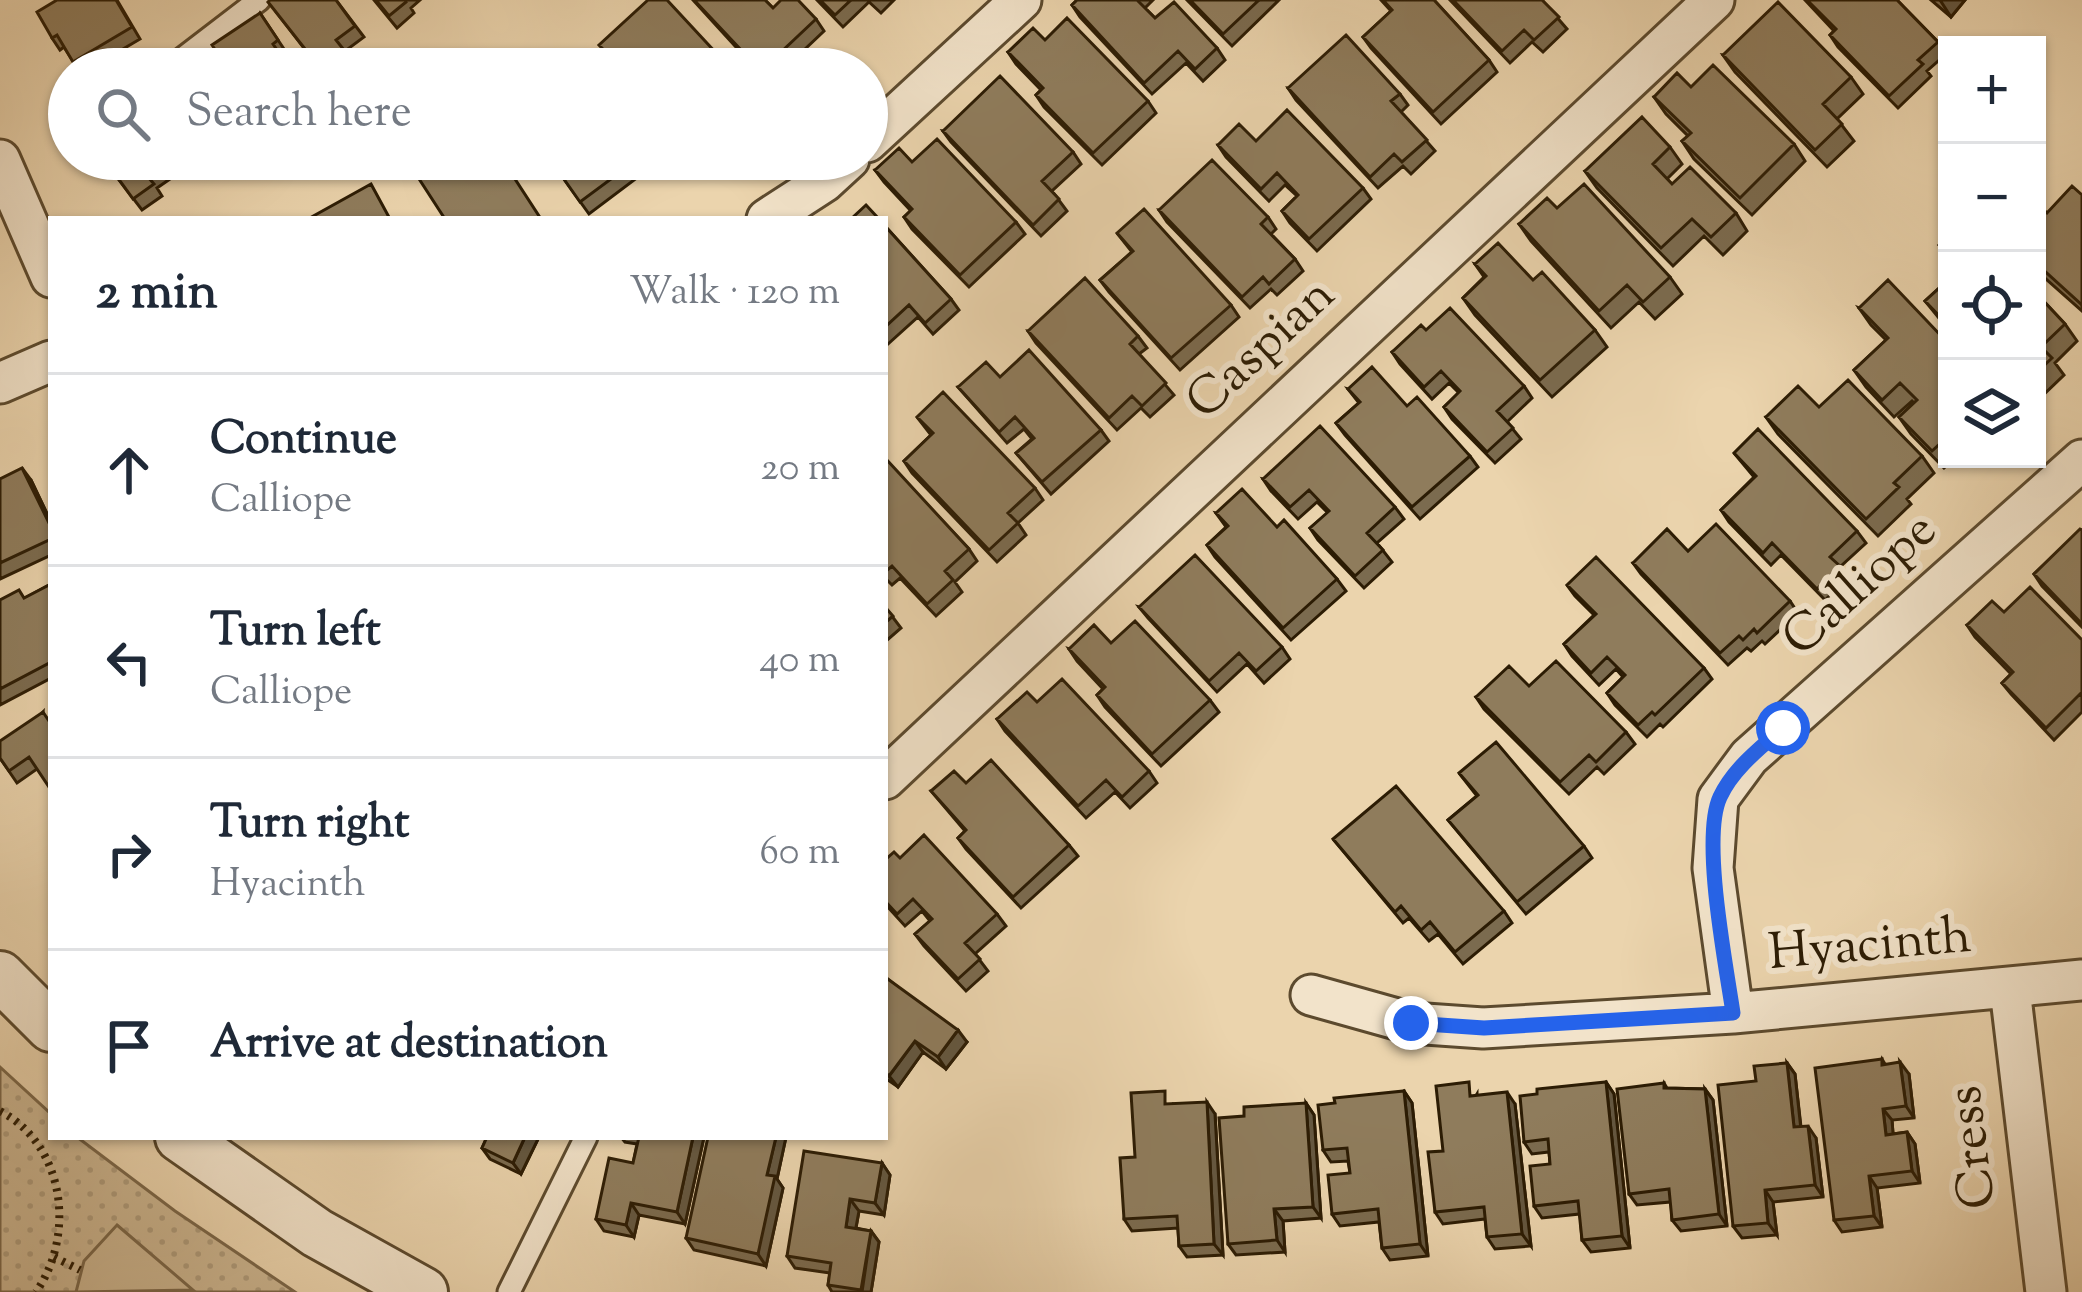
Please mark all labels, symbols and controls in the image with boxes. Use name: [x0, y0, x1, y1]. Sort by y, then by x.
map controls: [1938, 36, 2046, 468]
button: +: [1938, 36, 2046, 144]
search box: [48, 48, 888, 180]
icon: search: [90, 81, 156, 147]
text: Search here: [186, 82, 412, 147]
button: −: [1938, 144, 2046, 252]
button: locate: [1938, 252, 2046, 360]
text: 2 min: [96, 258, 218, 331]
street label: Caspian: [1171, 262, 1353, 438]
text: Walk · 120 m: [629, 266, 840, 322]
button: layers: [1938, 360, 2046, 468]
text: Continue: [210, 409, 397, 474]
icon: ahead: [96, 437, 162, 503]
text: 20 m: [761, 442, 840, 498]
text: Calliope: [210, 474, 352, 530]
street label: Calliope: [1767, 497, 1955, 675]
text: Turn left: [210, 601, 381, 666]
icon: left: [96, 629, 162, 695]
text: 40 m: [760, 634, 840, 690]
text: Calliope: [210, 666, 352, 722]
route start: [1756, 701, 1810, 755]
text: Turn right: [210, 793, 409, 858]
icon: right: [96, 821, 162, 887]
text: 60 m: [759, 826, 840, 882]
text: Hyacinth: [210, 858, 365, 914]
street label: Hyacinth: [1766, 902, 1974, 992]
route end: [1384, 996, 1438, 1050]
icon: arrive: [96, 1013, 162, 1079]
text: Arrive at destination: [210, 1013, 608, 1078]
street label: Cress: [1930, 1081, 2018, 1213]

